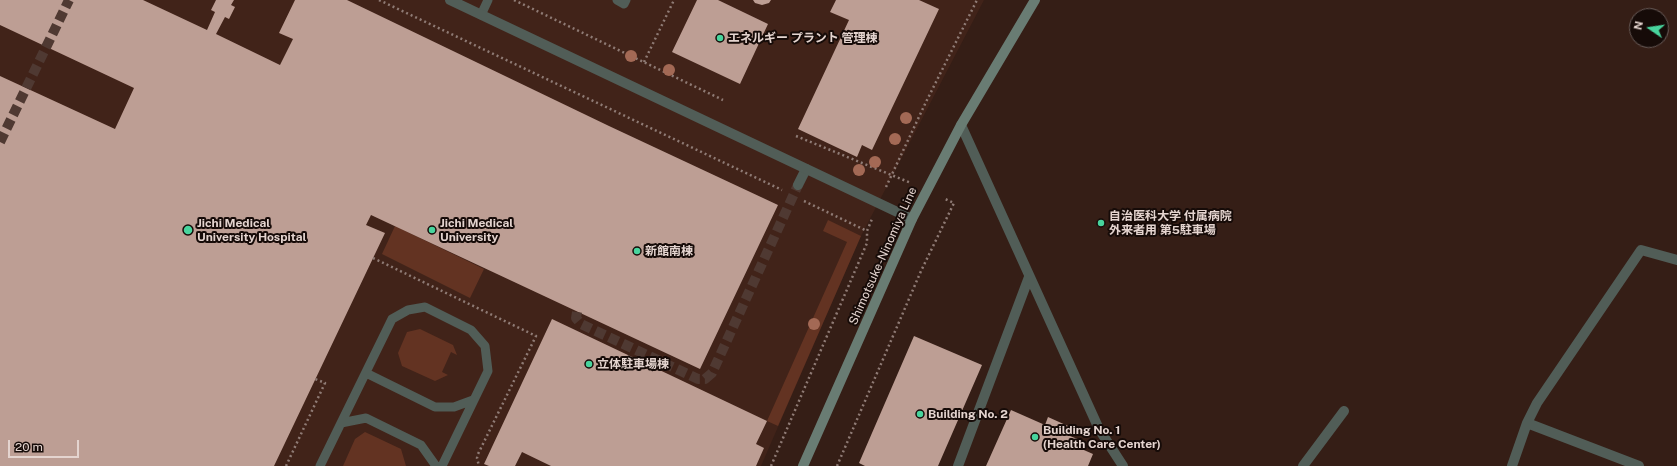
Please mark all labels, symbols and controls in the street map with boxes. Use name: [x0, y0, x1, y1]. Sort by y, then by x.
north arrow: [1629, 8, 1669, 48]
text: N: [1631, 20, 1645, 31]
place label: エネルギー プラント 管理棟: [728, 31, 877, 45]
marker: エネルギー プラント 管理棟: [715, 33, 725, 43]
street label: Shimotsuke-Ninomiya Line: [846, 185, 920, 327]
place label: 自治医科大学 付属病院 外来者用 第5駐車場: [1109, 209, 1232, 237]
place label: Jichi Medical University Hospital: [197, 216, 306, 244]
place label: Jichi Medical University: [440, 216, 513, 244]
marker: 自治医科大学 付属病院 外来者用 第5駐車場: [1096, 218, 1106, 228]
marker: Jichi Medical University Hospital: [182, 224, 194, 236]
marker: Jichi Medical University: [427, 225, 437, 235]
place label: 新館南棟: [645, 244, 693, 258]
marker: 新館南棟: [632, 246, 642, 256]
place label: 立体駐車場棟: [597, 357, 669, 371]
marker: 立体駐車場棟: [584, 359, 594, 369]
place label: Building No. 2: [928, 407, 1008, 421]
marker: Building No. 2: [915, 409, 925, 419]
place label: Building No. 1 (Health Care Center): [1043, 423, 1161, 451]
scale bar: [10, 432, 81, 458]
marker: Building No. 1 (Health Care Center): [1030, 432, 1040, 442]
text: 20 m: [15, 440, 43, 454]

